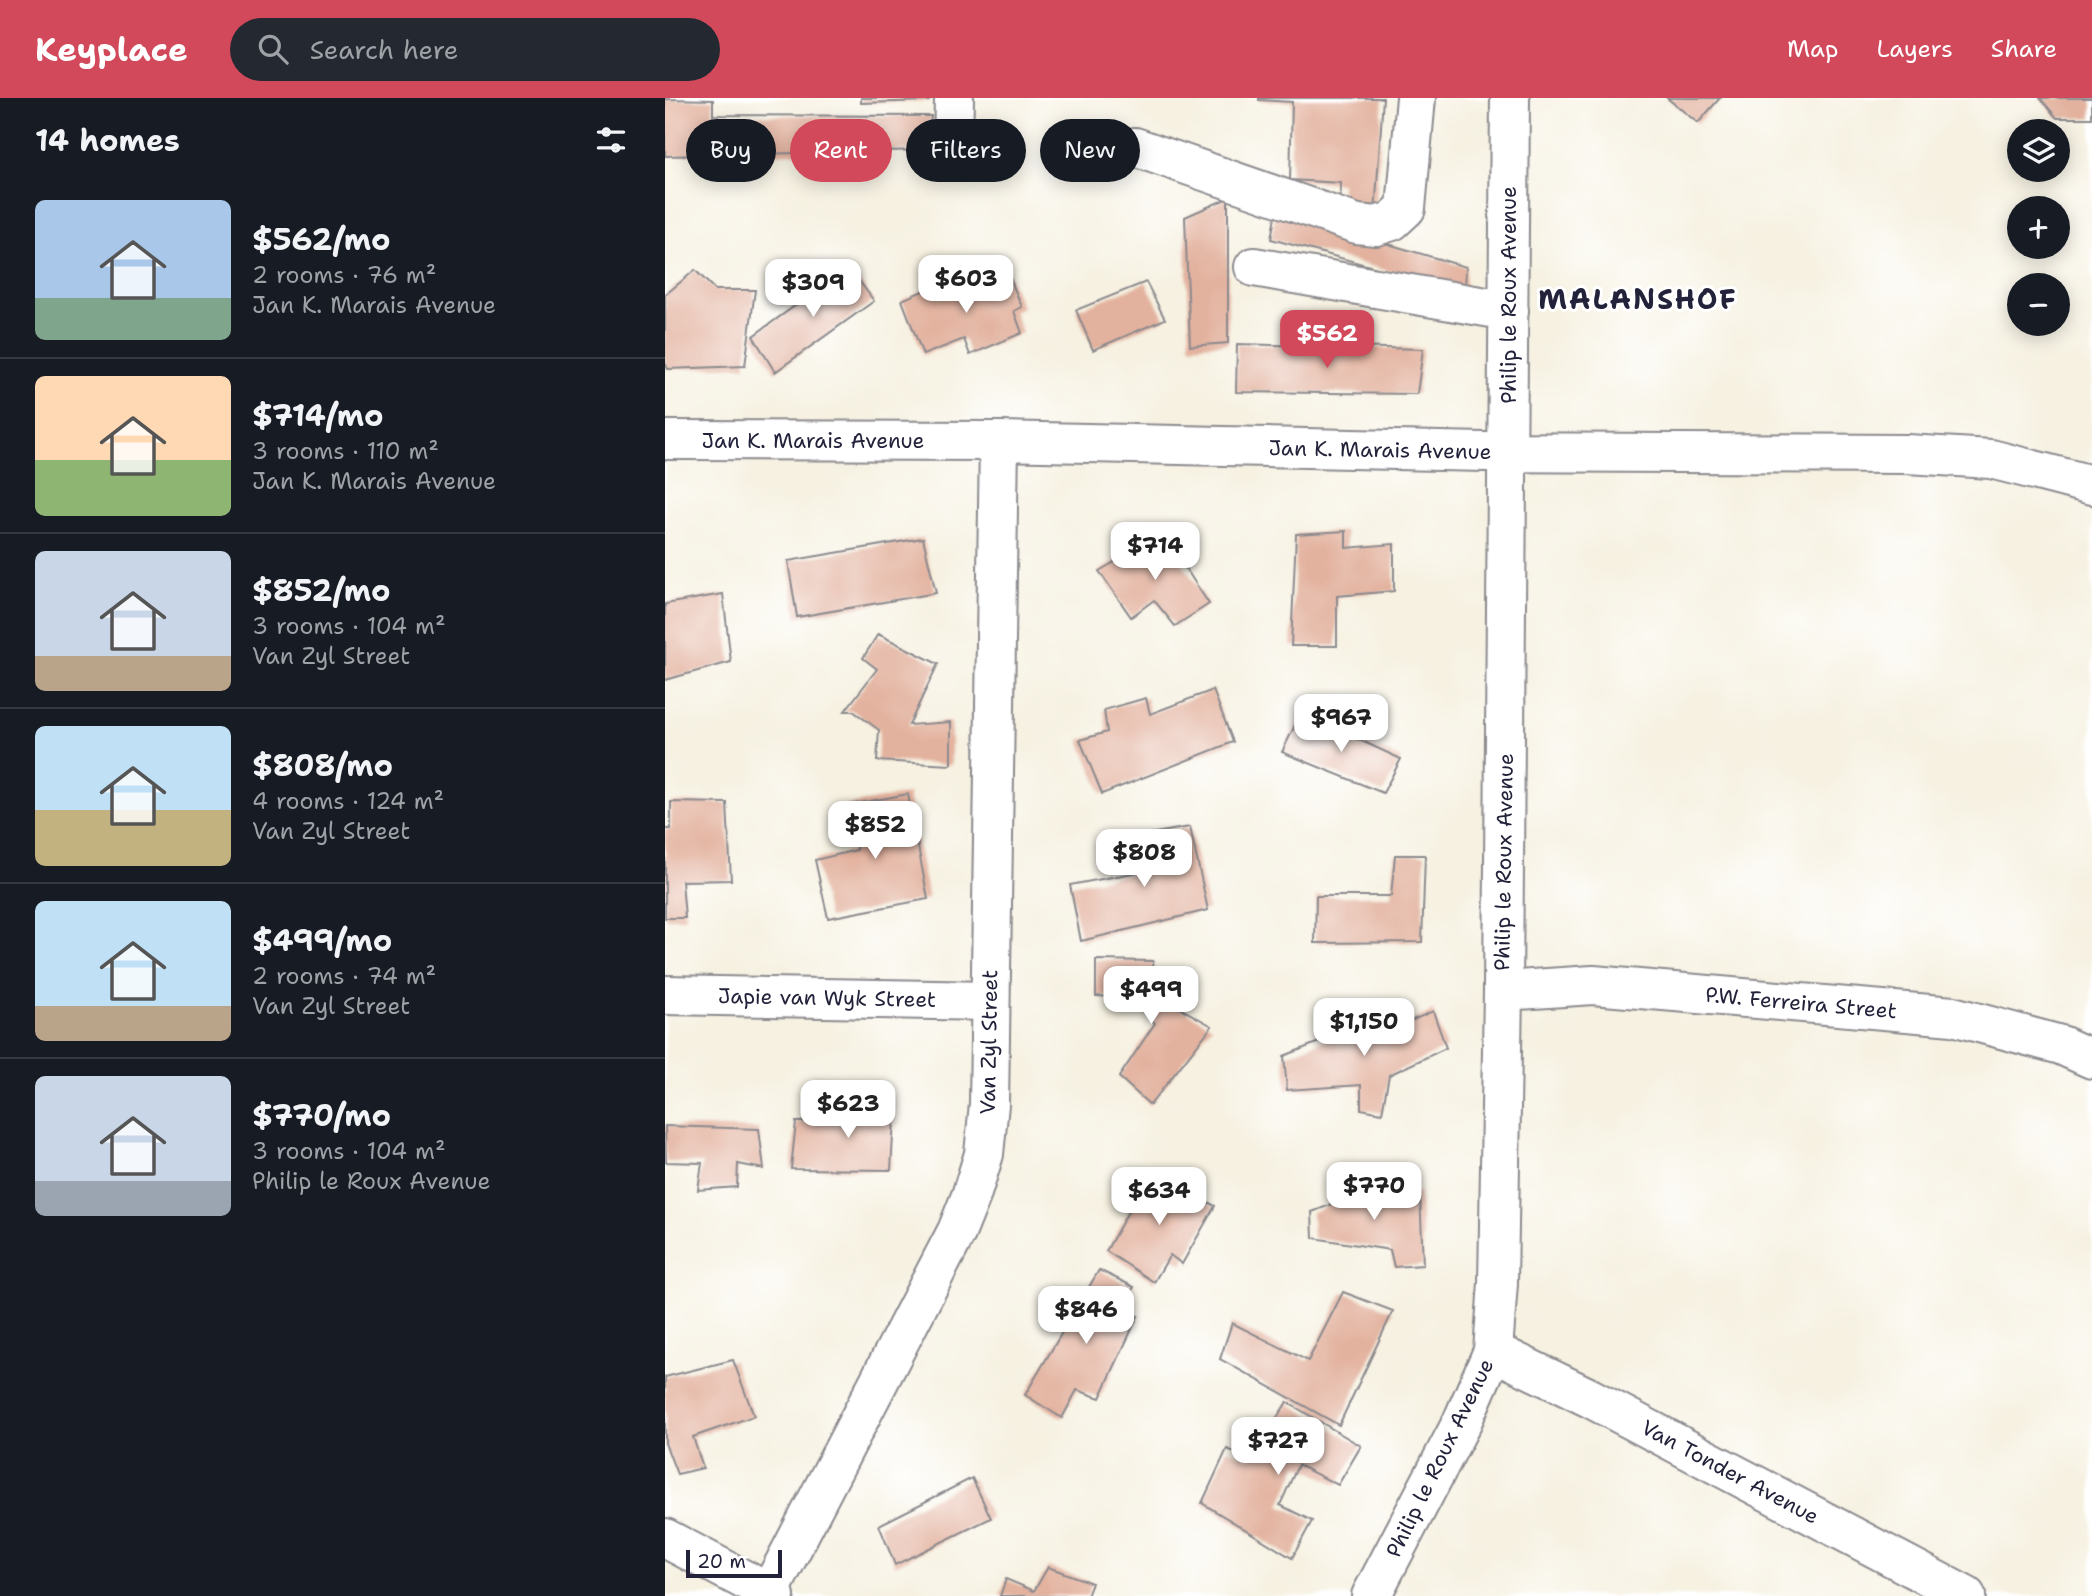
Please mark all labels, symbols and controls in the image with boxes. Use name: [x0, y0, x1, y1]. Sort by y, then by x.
search box: [230, 18, 720, 81]
text: Keyplace: [35, 27, 188, 72]
icon: search: [254, 30, 292, 68]
text: Search here: [310, 32, 458, 67]
text: Map: [1787, 33, 1838, 65]
text: Layers: [1876, 33, 1953, 65]
text: Share: [1991, 33, 2057, 65]
chip: Buy: [686, 119, 776, 182]
chip: Rent: [790, 119, 892, 182]
chip: Filters: [906, 119, 1026, 182]
chip: New: [1040, 119, 1140, 182]
map controls: [2007, 119, 2070, 336]
button: layers: [2007, 119, 2070, 182]
text: 14 homes: [35, 120, 180, 161]
icon: filters: [592, 121, 630, 159]
street label: Philip le Roux Avenue: [1495, 186, 1523, 404]
button: +: [2007, 196, 2070, 259]
text: $562/mo: [252, 219, 391, 260]
icon: home: [91, 228, 175, 312]
pin: $603: [925, 256, 1007, 315]
text: 2 rooms · 76 m²: [252, 260, 436, 290]
pin: $309: [772, 260, 854, 319]
text: $603: [934, 263, 998, 293]
text: $309: [781, 267, 845, 297]
button: −: [2007, 273, 2070, 336]
district label: MALANSHOF: [1538, 280, 1738, 318]
text: Jan K. Marais Avenue: [252, 290, 496, 320]
pin: $562: [1286, 310, 1368, 370]
text: $562: [1296, 318, 1358, 348]
text: $714/mo: [252, 395, 383, 436]
icon: home: [91, 404, 175, 488]
street label: Jan K. Marais Avenue: [702, 427, 924, 455]
street label: Jan K. Marais Avenue: [1268, 434, 1492, 466]
text: 3 rooms · 110 m²: [252, 436, 439, 466]
text: Jan K. Marais Avenue: [252, 466, 496, 496]
pin: $714: [1114, 522, 1196, 582]
text: $714: [1127, 530, 1183, 560]
text: $852/mo: [252, 570, 391, 611]
icon: home: [91, 579, 175, 663]
text: 3 rooms · 104 m²: [252, 611, 445, 641]
text: Van Zyl Street: [252, 641, 410, 671]
pin: $967: [1300, 694, 1382, 754]
text: $967: [1310, 702, 1372, 732]
text: $808/mo: [252, 745, 393, 786]
street label: Philip le Roux Avenue: [1488, 753, 1520, 971]
icon: home: [91, 754, 175, 838]
text: 4 rooms · 124 m²: [252, 786, 444, 816]
pin: $852: [834, 802, 916, 861]
text: $852: [844, 809, 906, 839]
text: Van Zyl Street: [252, 816, 410, 846]
pin: $808: [1103, 830, 1185, 889]
text: $808: [1112, 837, 1176, 867]
text: $499/mo: [252, 920, 392, 961]
icon: home: [91, 929, 175, 1013]
text: 2 rooms · 74 m²: [252, 961, 436, 991]
pin: $499: [1110, 967, 1192, 1026]
street label: Van Zyl Street: [974, 969, 1004, 1115]
text: $499: [1119, 974, 1183, 1004]
street label: P.W. Ferreira Street: [1704, 981, 1898, 1025]
street label: Japie van Wyk Street: [718, 982, 936, 1014]
text: Van Zyl Street: [252, 991, 410, 1021]
pin: $1,150: [1307, 998, 1421, 1058]
text: $1,150: [1329, 1006, 1399, 1036]
pin: $623: [807, 1080, 889, 1140]
text: $623: [816, 1088, 880, 1118]
text: $770/mo: [252, 1095, 391, 1136]
icon: home: [91, 1104, 175, 1188]
text: 3 rooms · 104 m²: [252, 1136, 445, 1166]
pin: $770: [1333, 1162, 1415, 1222]
text: Philip le Roux Avenue: [252, 1166, 490, 1196]
pin: $634: [1118, 1168, 1200, 1227]
text: $770: [1343, 1170, 1405, 1200]
text: $634: [1127, 1175, 1191, 1205]
pin: $846: [1045, 1286, 1127, 1346]
text: $846: [1054, 1294, 1118, 1324]
street label: Philip le Roux Avenue: [1380, 1354, 1500, 1562]
street label: Van Tonder Avenue: [1636, 1413, 1824, 1531]
pin: $727: [1237, 1418, 1319, 1477]
text: $727: [1247, 1425, 1309, 1455]
scale bar: [686, 1547, 782, 1579]
text: 20 m: [697, 1549, 746, 1574]

